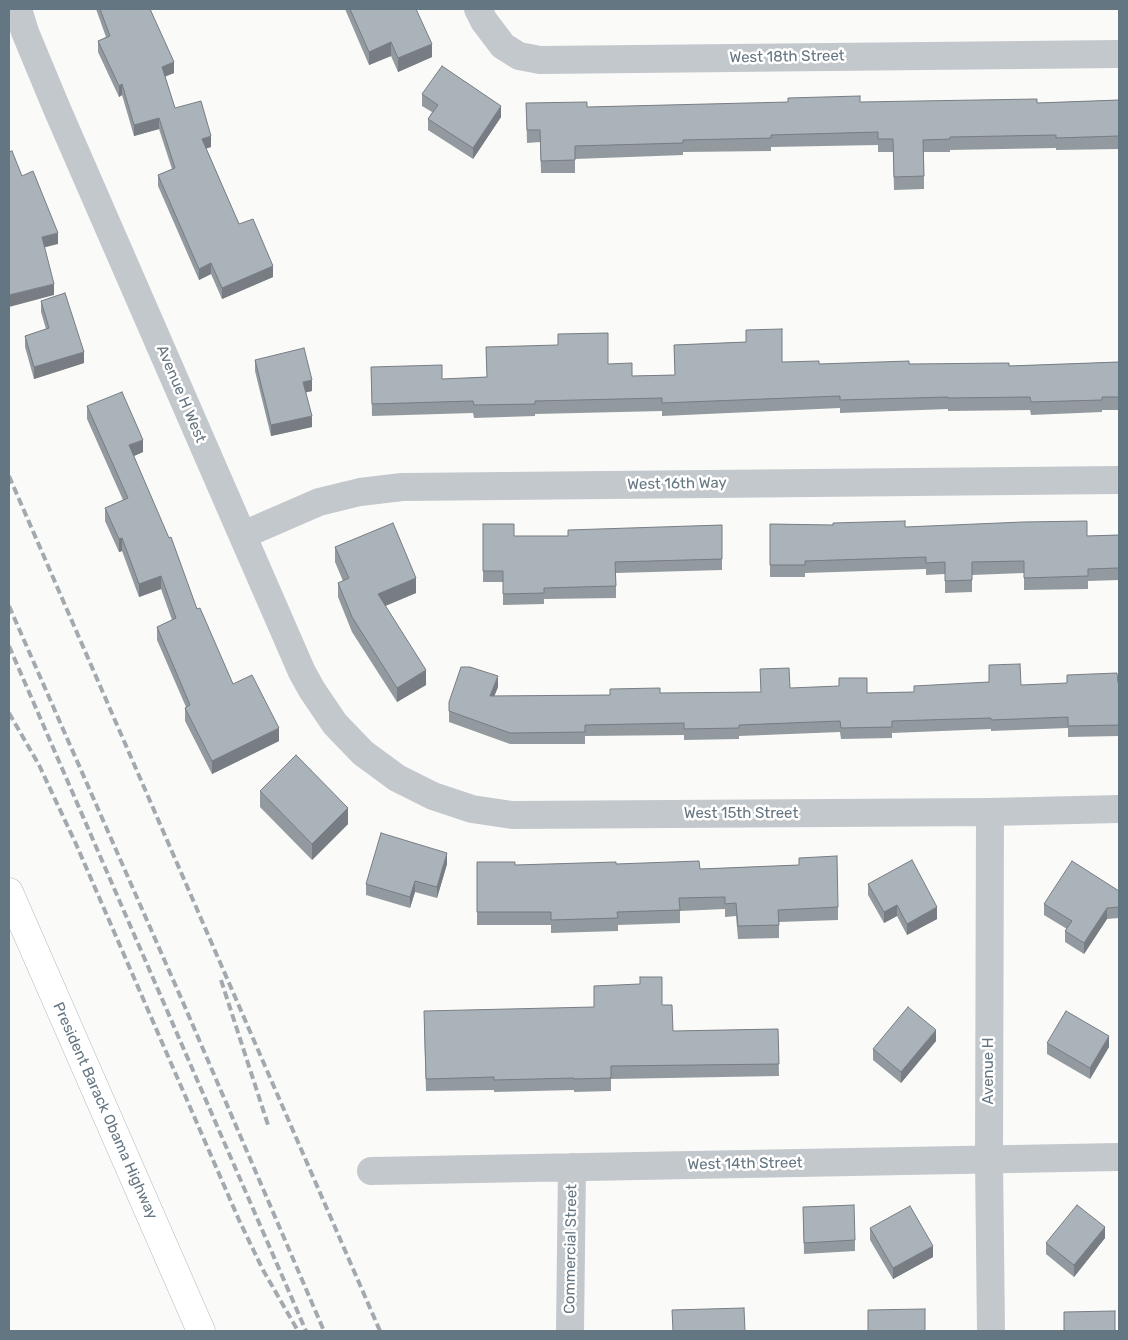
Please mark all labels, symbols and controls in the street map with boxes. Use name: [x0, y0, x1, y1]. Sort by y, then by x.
street label: West 18th Street: [729, 47, 845, 67]
street label: Avenue H West: [152, 343, 210, 445]
street label: West 16th Way: [627, 474, 727, 494]
street label: West 15th Street: [684, 805, 798, 823]
street label: President Barack Obama Highway: [49, 1000, 161, 1222]
street label: Avenue H: [980, 1038, 998, 1104]
street label: West 14th Street: [687, 1154, 803, 1174]
street label: Commercial Street: [561, 1184, 581, 1314]

